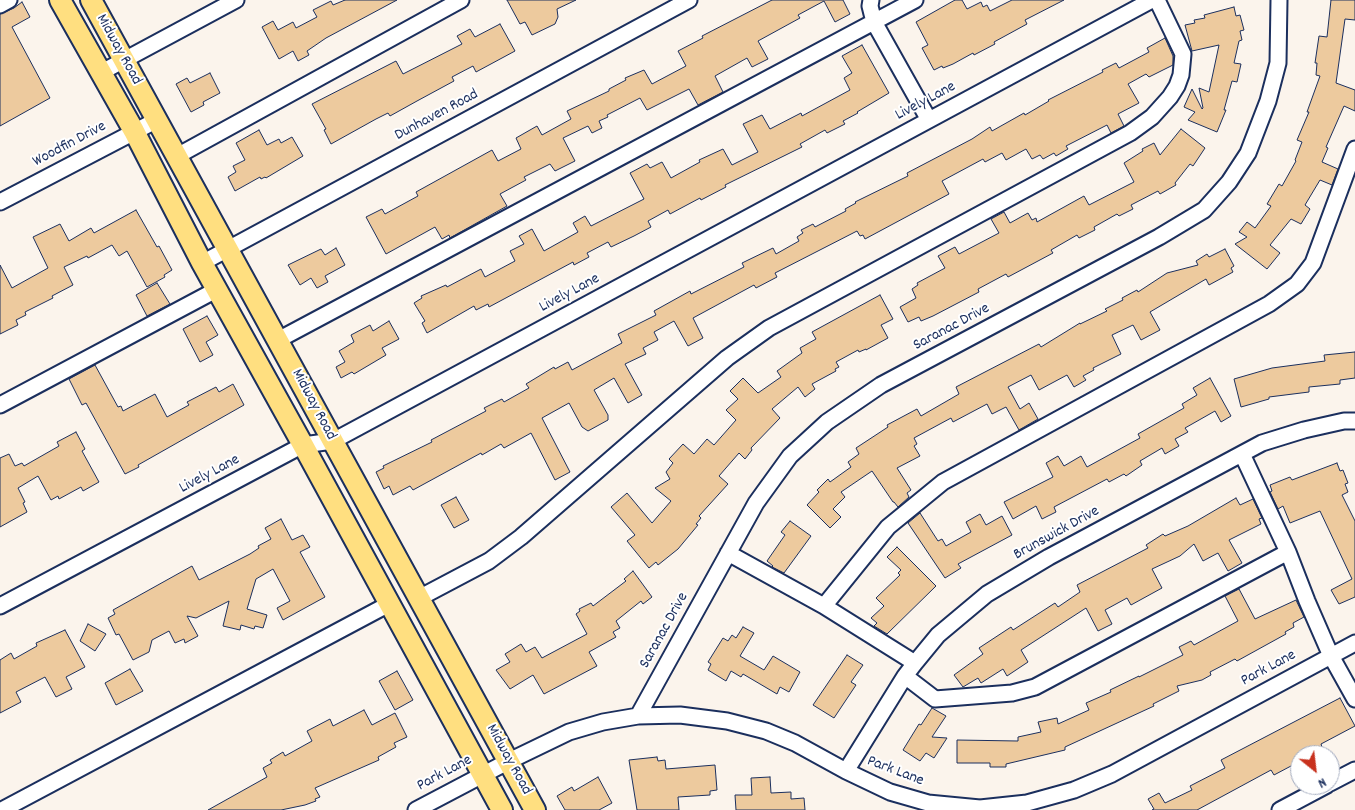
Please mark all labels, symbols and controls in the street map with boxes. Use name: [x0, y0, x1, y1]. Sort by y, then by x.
street label: Midway Road: [91, 11, 145, 89]
street label: Lively Lane: [893, 78, 959, 126]
street label: Dunhaven Road: [392, 86, 482, 146]
street label: Woodfin Drive: [30, 118, 110, 172]
street label: Lively Lane: [537, 270, 603, 318]
street label: Saranac Drive: [910, 300, 994, 356]
street label: Midway Road: [286, 366, 340, 444]
street label: Lively Lane: [177, 451, 243, 499]
street label: Brunswick Drive: [1011, 503, 1103, 565]
street label: Saranac Drive: [636, 590, 694, 672]
street label: Park Lane: [1238, 647, 1300, 691]
street label: Midway Road: [481, 721, 535, 799]
north arrow: [1290, 745, 1340, 795]
street label: Park Lane: [414, 752, 476, 796]
street label: Park Lane: [864, 752, 926, 792]
text: N: [1314, 772, 1330, 793]

